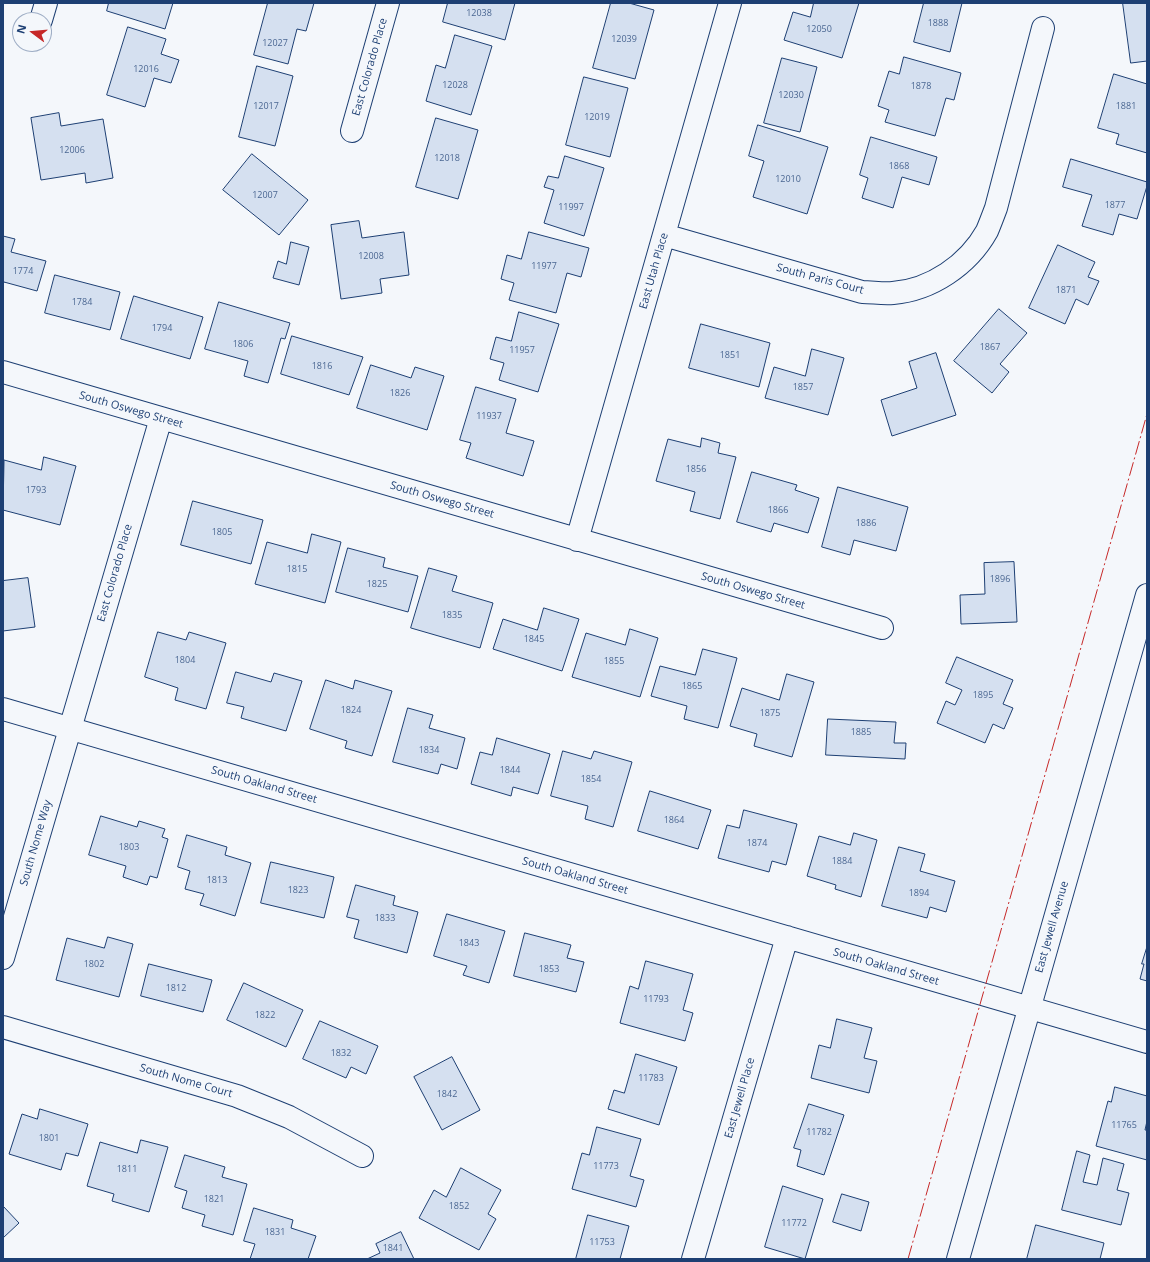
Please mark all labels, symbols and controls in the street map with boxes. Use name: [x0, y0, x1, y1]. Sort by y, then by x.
house number: 12038: [466, 8, 492, 18]
north arrow: [12, 12, 52, 52]
street label: East Colorado Place: [350, 17, 390, 117]
house number: 1888: [928, 18, 948, 28]
text: N: [12, 22, 29, 35]
house number: 12050: [806, 24, 832, 34]
house number: 12039: [611, 34, 637, 44]
house number: 12027: [262, 38, 288, 48]
house number: 12016: [133, 64, 159, 74]
house number: 12028: [442, 80, 468, 90]
house number: 1878: [911, 81, 931, 91]
house number: 12030: [778, 90, 804, 100]
house number: 12017: [253, 101, 279, 111]
house number: 1881: [1116, 101, 1136, 111]
house number: 12019: [584, 112, 610, 122]
house number: 12006: [59, 145, 85, 155]
house number: 12018: [434, 153, 460, 163]
house number: 1868: [889, 161, 909, 171]
house number: 12010: [775, 174, 801, 184]
house number: 12007: [252, 190, 278, 200]
house number: 1877: [1105, 200, 1125, 210]
house number: 11997: [558, 202, 584, 212]
street label: East Utah Place: [637, 231, 671, 311]
house number: 12008: [358, 251, 384, 261]
house number: 11977: [531, 261, 557, 271]
street label: South Paris Court: [775, 261, 865, 297]
house number: 1774: [13, 266, 33, 276]
house number: 1871: [1056, 285, 1076, 295]
house number: 1784: [72, 297, 92, 307]
house number: 1794: [152, 323, 172, 333]
house number: 1806: [233, 339, 253, 349]
house number: 1867: [980, 342, 1000, 352]
house number: 11957: [509, 345, 535, 355]
house number: 1851: [720, 350, 740, 360]
house number: 1816: [312, 361, 332, 371]
house number: 1857: [793, 382, 813, 392]
house number: 1826: [390, 388, 410, 398]
street label: South Oswego Street: [77, 389, 185, 431]
house number: 11937: [476, 411, 502, 421]
house number: 1856: [686, 464, 706, 474]
street label: South Oswego Street: [388, 479, 496, 521]
house number: 1793: [26, 485, 46, 495]
house number: 1866: [768, 505, 788, 515]
house number: 1886: [856, 518, 876, 528]
street label: East Colorado Place: [95, 523, 135, 623]
house number: 1805: [212, 527, 232, 537]
house number: 1815: [287, 564, 307, 574]
street label: South Oswego Street: [699, 570, 807, 612]
house number: 1896: [990, 574, 1010, 584]
house number: 1825: [367, 579, 387, 589]
house number: 1835: [442, 610, 462, 620]
house number: 1845: [524, 634, 544, 644]
house number: 1804: [175, 655, 195, 665]
house number: 1855: [604, 656, 624, 666]
house number: 1865: [682, 681, 702, 691]
house number: 1895: [973, 690, 993, 700]
house number: 1824: [341, 705, 361, 715]
house number: 1875: [760, 708, 780, 718]
house number: 1885: [851, 727, 871, 737]
house number: 1834: [419, 745, 439, 755]
street label: South Oakland Street: [210, 764, 318, 806]
house number: 1844: [500, 765, 520, 775]
house number: 1854: [581, 774, 601, 784]
street label: South Nome Way: [17, 798, 55, 888]
house number: 1864: [664, 815, 684, 825]
house number: 1874: [747, 838, 767, 848]
house number: 1803: [119, 842, 139, 852]
street label: South Oakland Street: [521, 855, 629, 897]
house number: 1884: [832, 856, 852, 866]
house number: 1813: [207, 875, 227, 885]
street label: East Jewell Avenue: [1033, 880, 1071, 974]
house number: 1823: [288, 885, 308, 895]
house number: 1894: [909, 888, 929, 898]
house number: 1833: [375, 913, 395, 923]
house number: 1843: [459, 938, 479, 948]
street label: South Oakland Street: [832, 946, 940, 988]
house number: 1802: [84, 959, 104, 969]
house number: 1853: [539, 964, 559, 974]
house number: 1812: [166, 983, 186, 993]
house number: 11793: [643, 994, 669, 1004]
house number: 1822: [255, 1010, 275, 1020]
house number: 1832: [331, 1048, 351, 1058]
street label: East Jewell Place: [722, 1056, 758, 1140]
street label: South Nome Court: [138, 1061, 234, 1101]
house number: 11783: [638, 1073, 664, 1083]
house number: 1842: [437, 1089, 457, 1099]
house number: 11765: [1111, 1120, 1137, 1130]
house number: 11782: [806, 1127, 832, 1137]
house number: 1801: [39, 1133, 59, 1143]
house number: 11773: [593, 1161, 619, 1171]
house number: 1811: [117, 1164, 137, 1174]
house number: 1821: [204, 1194, 224, 1204]
house number: 1852: [449, 1201, 469, 1211]
house number: 11772: [781, 1218, 807, 1228]
house number: 1831: [265, 1227, 285, 1237]
house number: 11753: [589, 1237, 615, 1247]
house number: 1841: [383, 1243, 403, 1253]

